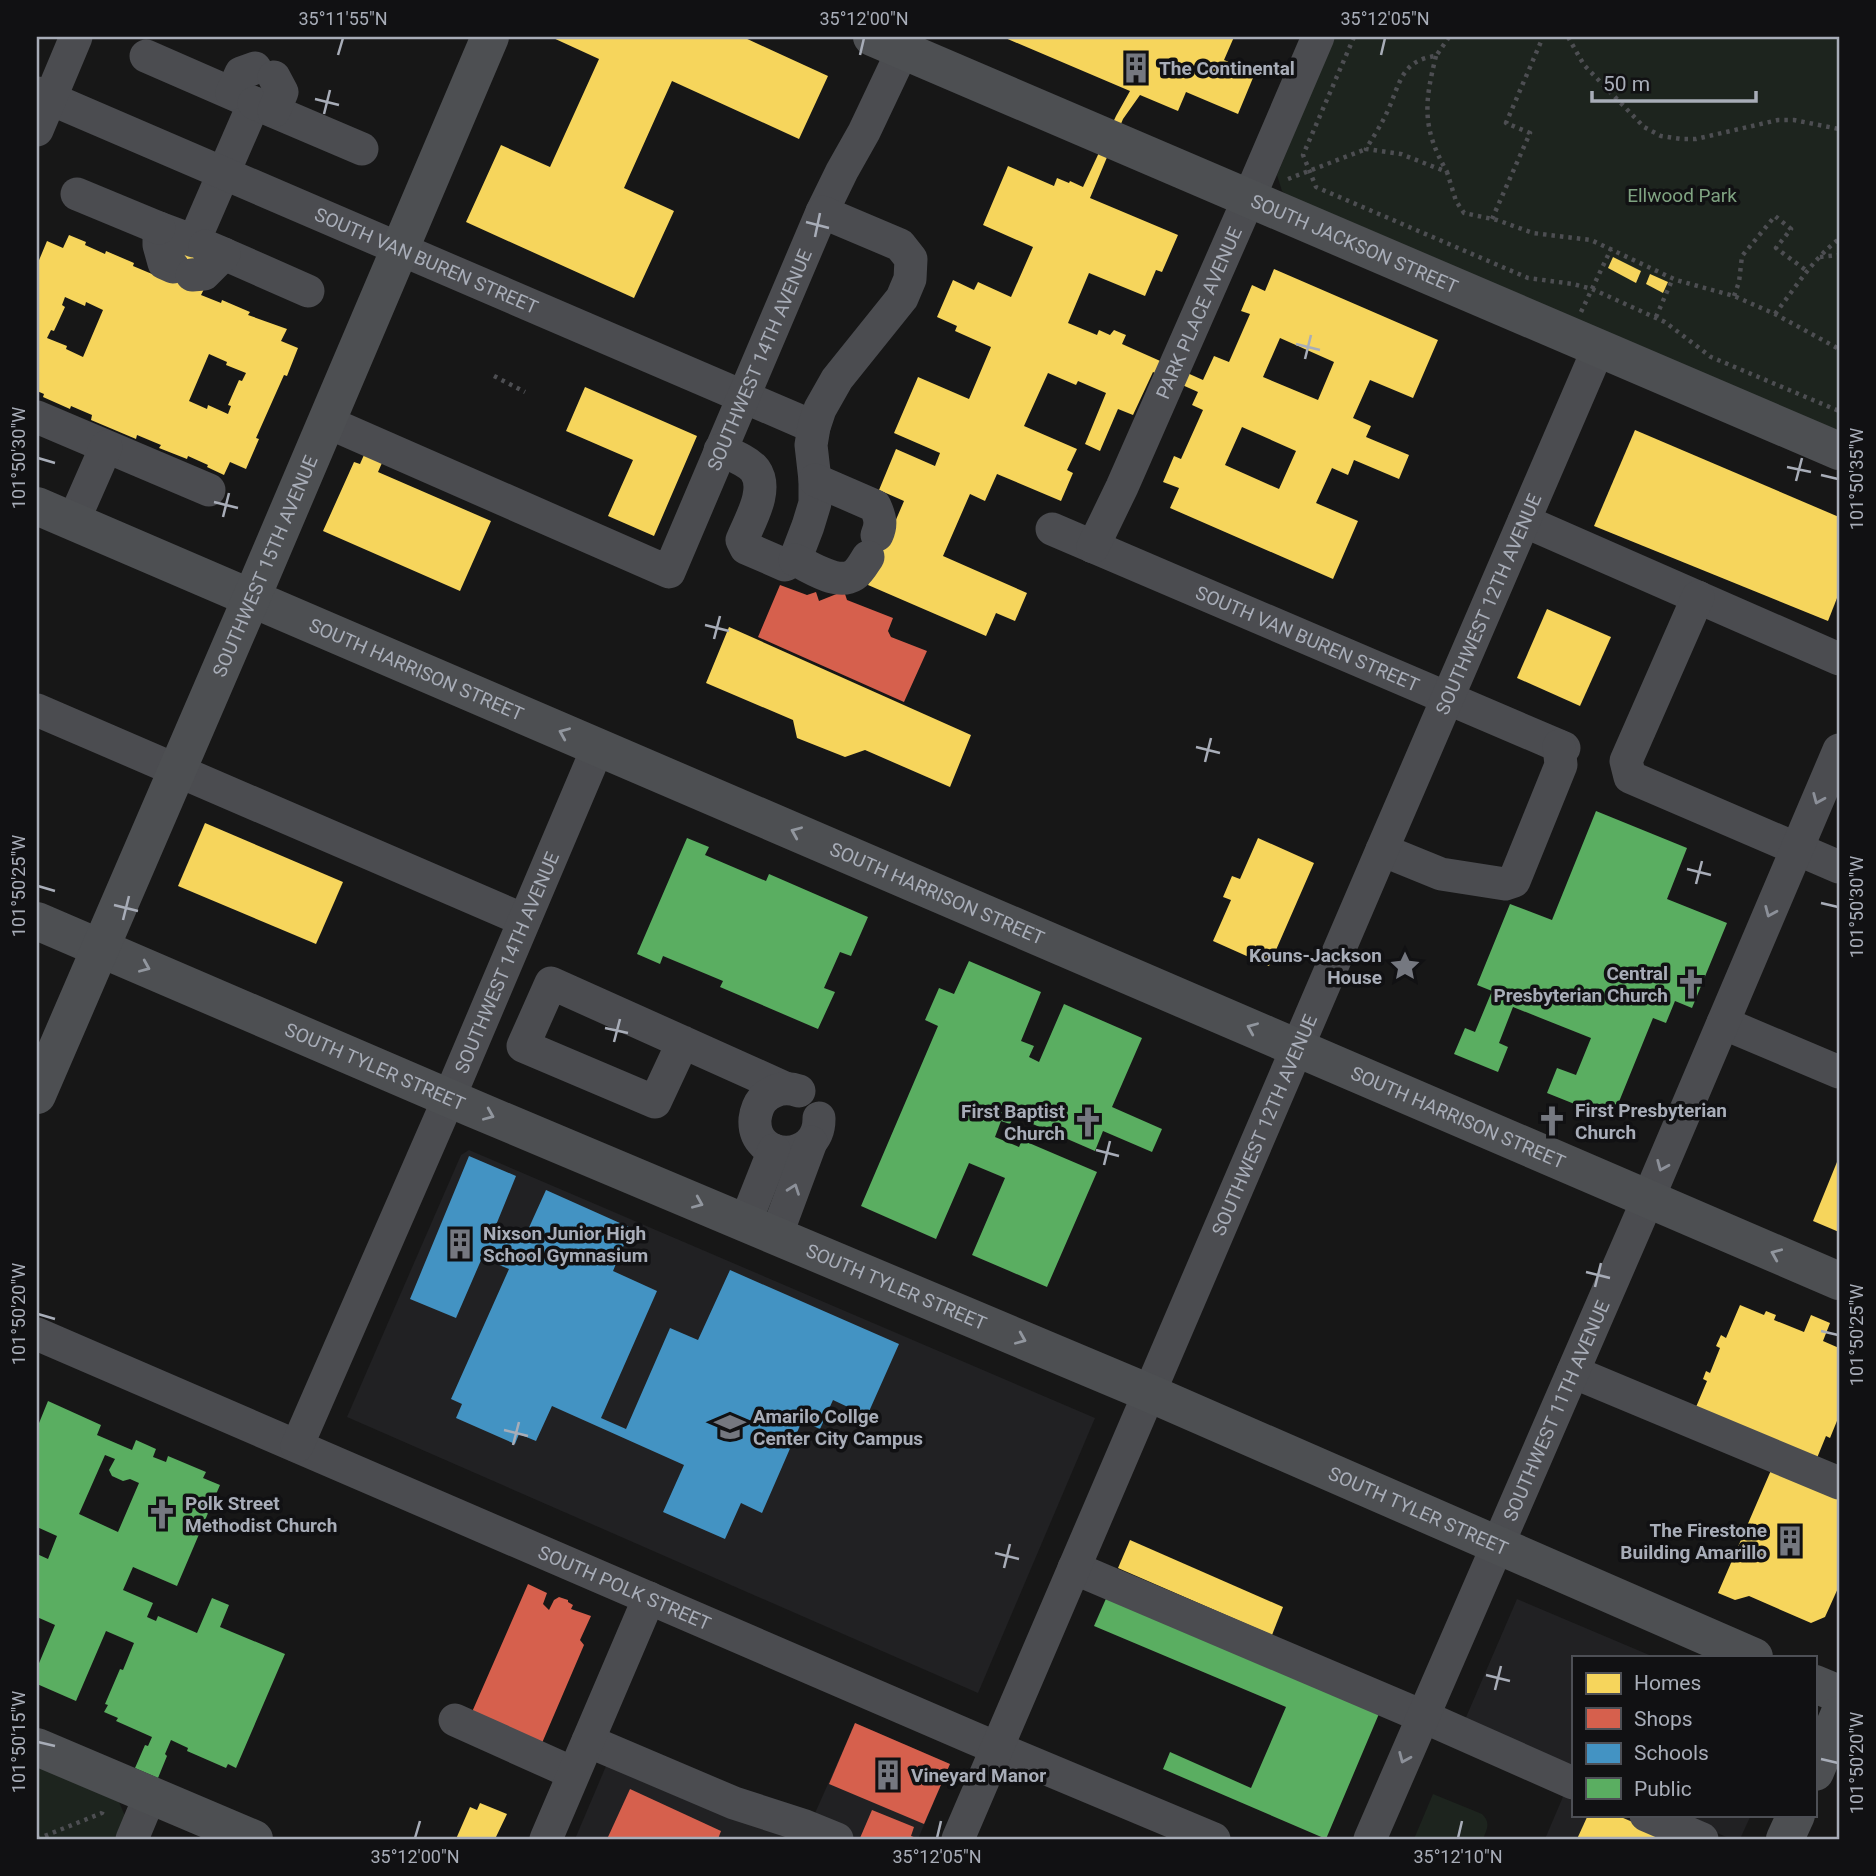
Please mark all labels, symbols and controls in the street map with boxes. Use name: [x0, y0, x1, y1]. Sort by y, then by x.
text: 35°11'55"N: [298, 8, 388, 29]
text: 35°12'00"N: [819, 8, 909, 29]
text: 35°12'05"N: [1340, 8, 1430, 29]
building icon: The Continental: [1119, 51, 1153, 85]
place label: The Continental: [1159, 57, 1295, 80]
scale bar: [1592, 60, 1757, 104]
text: 50 m: [1603, 72, 1650, 96]
park label: Ellwood Park: [1627, 184, 1737, 207]
street label: SOUTH JACKSON STREET: [1247, 190, 1462, 299]
street label: SOUTH VAN BUREN STREET: [311, 203, 542, 319]
street label: PARK PLACE AVENUE: [1151, 223, 1247, 402]
street label: SOUTHWEST 14TH AVENUE: [702, 246, 817, 474]
text: 101°50'30"W: [8, 407, 29, 509]
text: 101°50'35"W: [1846, 428, 1867, 530]
street label: SOUTHWEST 15TH AVENUE: [208, 452, 323, 680]
street label: SOUTHWEST 12TH AVENUE: [1431, 490, 1546, 718]
street label: SOUTH VAN BUREN STREET: [1192, 581, 1423, 697]
street label: SOUTH HARRISON STREET: [305, 613, 527, 726]
one-way arrow: [559, 727, 571, 741]
one-way arrow: [1812, 792, 1826, 804]
one-way arrow: [791, 826, 803, 840]
text: 101°50'25"W: [8, 835, 29, 937]
street label: SOUTH HARRISON STREET: [826, 837, 1048, 950]
street label: SOUTHWEST 14TH AVENUE: [450, 848, 564, 1077]
text: 101°50'30"W: [1846, 856, 1867, 958]
one-way arrow: [1764, 904, 1778, 917]
place label: Kouns-Jackson House: [1249, 944, 1382, 989]
place icon: Kouns-Jackson House: [1388, 949, 1422, 983]
one-way arrow: [138, 958, 150, 972]
place label: Central Presbyterian Church: [1494, 962, 1668, 1007]
church icon: Central Presbyterian Church: [1674, 967, 1708, 1001]
street label: SOUTHWEST 12TH AVENUE: [1207, 1011, 1322, 1239]
street label: SOUTH TYLER STREET: [281, 1018, 468, 1116]
one-way arrow: [1247, 1023, 1259, 1037]
street label: SOUTH HARRISON STREET: [1347, 1061, 1569, 1174]
place label: First Presbyterian Church: [1575, 1099, 1727, 1144]
place label: First Baptist Church: [961, 1100, 1066, 1145]
church icon: First Presbyterian Church: [1535, 1104, 1569, 1138]
church icon: First Baptist Church: [1071, 1105, 1105, 1139]
one-way arrow: [482, 1106, 494, 1120]
one-way arrow: [1656, 1159, 1670, 1171]
one-way arrow: [786, 1184, 800, 1196]
one-way arrow: [691, 1195, 703, 1209]
place label: Nixson Junior High School Gymnasium: [483, 1222, 648, 1267]
building icon: Nixson Junior High School Gymnasium: [443, 1227, 477, 1261]
street label: SOUTH TYLER STREET: [802, 1239, 990, 1335]
one-way arrow: [1771, 1248, 1784, 1262]
text: 101°50'20"W: [8, 1263, 29, 1365]
text: 101°50'25"W: [1846, 1284, 1867, 1386]
street label: SOUTHWEST 11TH AVENUE: [1498, 1297, 1615, 1525]
one-way arrow: [1013, 1331, 1026, 1345]
place label: Amarilo Collge Center City Campus: [753, 1405, 923, 1450]
school or university icon: Amarilo Collge Center City Campus: [713, 1410, 747, 1444]
street label: SOUTH TYLER STREET: [1325, 1462, 1512, 1560]
place label: Polk Street Methodist Church: [185, 1492, 337, 1537]
church icon: Polk Street Methodist Church: [145, 1497, 179, 1531]
place label: The Firestone Building Amarillo: [1620, 1519, 1767, 1564]
building icon: The Firestone Building Amarillo: [1773, 1524, 1807, 1558]
street label: SOUTH POLK STREET: [535, 1541, 714, 1635]
legend: [1572, 1656, 1816, 1816]
text: Homes: [1634, 1671, 1701, 1695]
text: 101°50'15"W: [8, 1691, 29, 1793]
text: Shops: [1634, 1707, 1693, 1731]
text: 101°50'20"W: [1846, 1712, 1867, 1814]
text: Schools: [1634, 1741, 1709, 1765]
one-way arrow: [1398, 1751, 1412, 1764]
building icon: Vineyard Manor: [871, 1758, 905, 1792]
place label: Vineyard Manor: [911, 1764, 1046, 1787]
text: Public: [1634, 1777, 1692, 1801]
text: 35°12'00"N: [370, 1846, 460, 1867]
text: 35°12'05"N: [892, 1846, 982, 1867]
text: 35°12'10"N: [1413, 1846, 1503, 1867]

